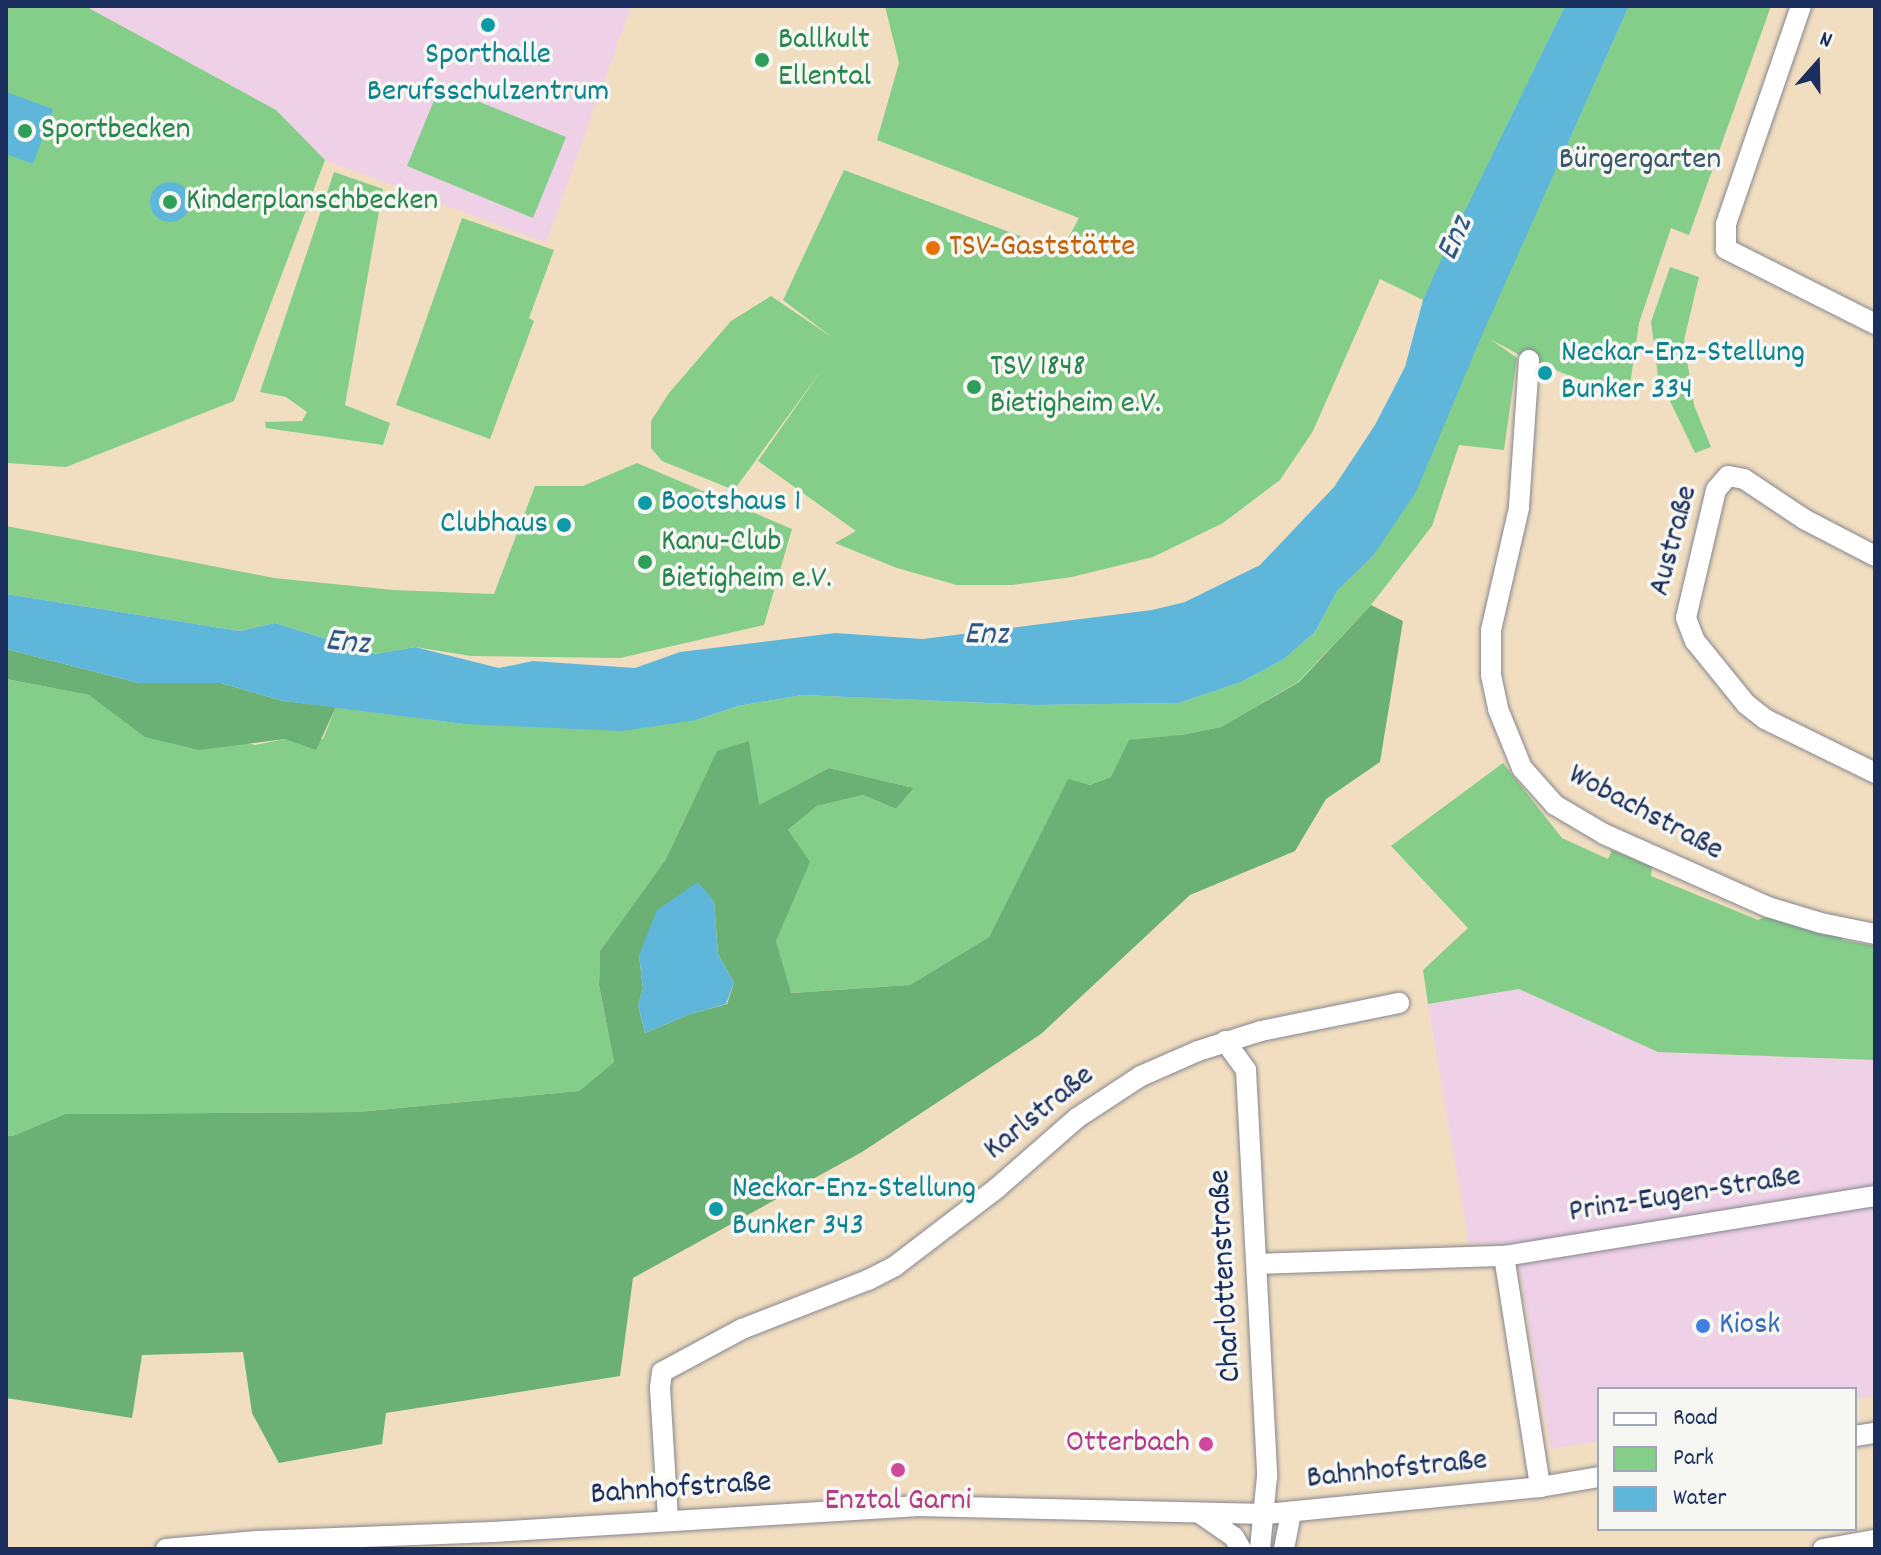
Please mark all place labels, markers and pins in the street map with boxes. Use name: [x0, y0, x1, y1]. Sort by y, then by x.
marker: Sporthalle Berufsschulzentrum: [479, 16, 497, 34]
place label: Ballkult Ellental: [778, 23, 871, 98]
place label: Sporthalle Berufsschulzentrum: [367, 38, 609, 113]
marker: Ballkult Ellental: [753, 51, 771, 69]
place label: Sportbecken: [41, 112, 191, 150]
marker: Sportbecken: [16, 122, 34, 140]
place label: Kinderplanschbecken: [186, 183, 438, 221]
marker: Kinderplanschbecken: [161, 193, 179, 211]
place label: TSV-Gaststätte: [949, 229, 1135, 267]
marker: TSV-Gaststätte: [924, 239, 942, 257]
place label: Neckar-Enz-Stellung Bunker 334: [1561, 336, 1805, 411]
place label: TSV 1848 Bietigheim e.V.: [990, 350, 1161, 425]
marker: Neckar-Enz-Stellung Bunker 334: [1536, 364, 1554, 382]
marker: TSV 1848 Bietigheim e.V.: [965, 378, 983, 396]
place label: Bootshaus 1: [661, 484, 801, 522]
marker: Bootshaus 1: [636, 494, 654, 512]
place label: Clubhaus: [440, 506, 548, 544]
marker: Clubhaus: [555, 516, 573, 534]
place label: Kanu-Club Bietigheim e.V.: [661, 525, 832, 600]
marker: Kanu-Club Bietigheim e.V.: [636, 553, 654, 571]
place label: Neckar-Enz-Stellung Bunker 343: [732, 1172, 976, 1247]
marker: Neckar-Enz-Stellung Bunker 343: [707, 1200, 725, 1218]
place label: Kiosk: [1719, 1307, 1780, 1345]
marker: Kiosk: [1694, 1317, 1712, 1335]
place label: Otterbach: [1066, 1425, 1190, 1463]
marker: Otterbach: [1197, 1435, 1215, 1453]
marker: Enztal Garni: [889, 1461, 907, 1479]
place label: Enztal Garni: [825, 1483, 971, 1521]

